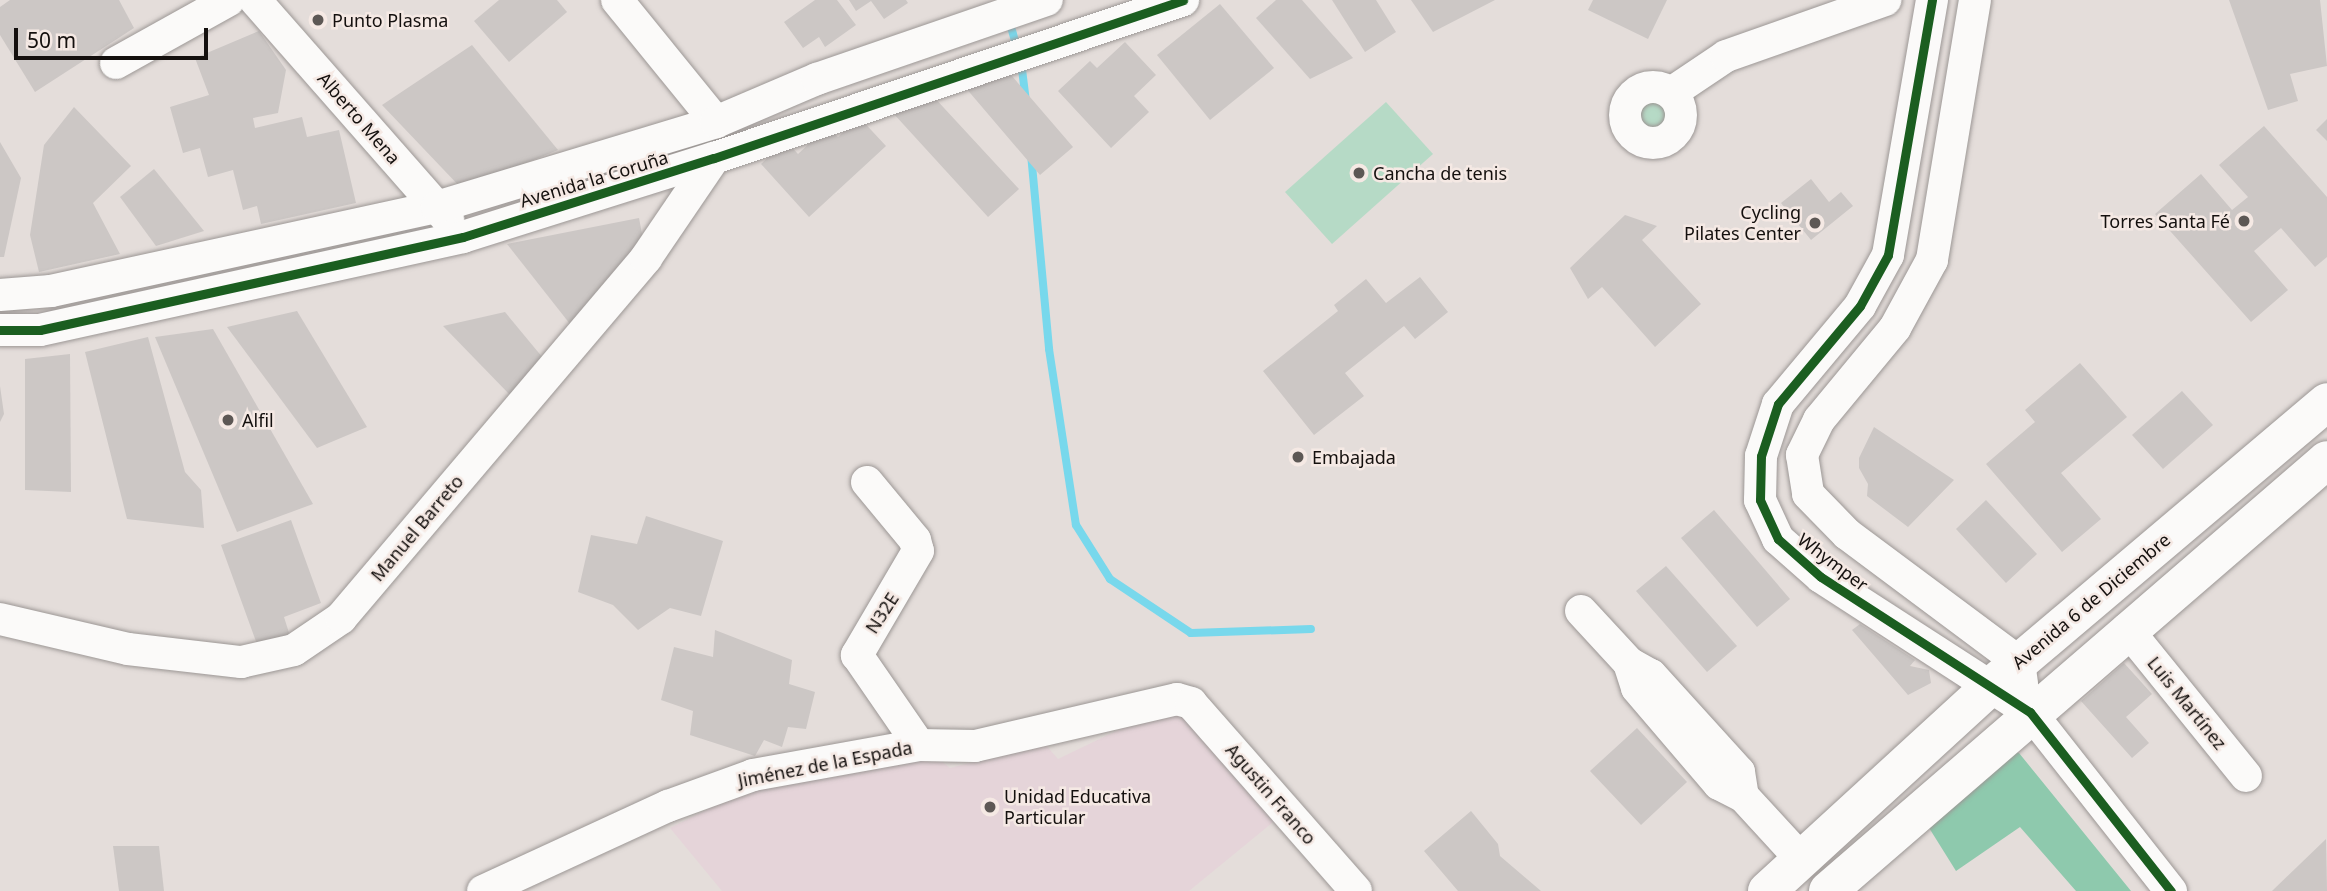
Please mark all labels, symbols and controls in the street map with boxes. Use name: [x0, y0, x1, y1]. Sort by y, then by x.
place label: Punto Plasma: [332, 9, 448, 31]
marker: Punto Plasma: [310, 12, 326, 28]
scale bar: [18, 14, 212, 58]
text: 50 m: [27, 26, 76, 54]
street label: Alberto Mena: [313, 68, 405, 168]
street label: Avenida la Coruña: [517, 146, 671, 212]
place label: Cancha de tenis: [1373, 162, 1507, 184]
marker: Cancha de tenis: [1351, 165, 1367, 181]
place label: Cycling Pilates Center: [1684, 202, 1801, 244]
place label: Torres Santa Fé: [2101, 210, 2230, 232]
marker: Torres Santa Fé: [2236, 213, 2252, 229]
marker: Cycling Pilates Center: [1807, 215, 1823, 231]
place label: Alfil: [242, 409, 274, 431]
marker: Alfil: [220, 412, 236, 428]
place label: Embajada: [1312, 446, 1396, 468]
marker: Embajada: [1290, 449, 1306, 465]
street label: Manuel Barreto: [366, 471, 468, 585]
street label: Whymper: [1794, 529, 1872, 595]
street label: Avenida 6 de Diciembre: [2008, 529, 2174, 673]
street label: N32E: [861, 589, 903, 637]
street label: Luis Martínez: [2143, 652, 2231, 754]
street label: Jiménez de la Espada: [736, 737, 914, 791]
street label: Agustin Franco: [1221, 739, 1321, 849]
place label: Unidad Educativa Particular: [1004, 786, 1151, 828]
marker: Unidad Educativa Particular: [982, 799, 998, 815]

